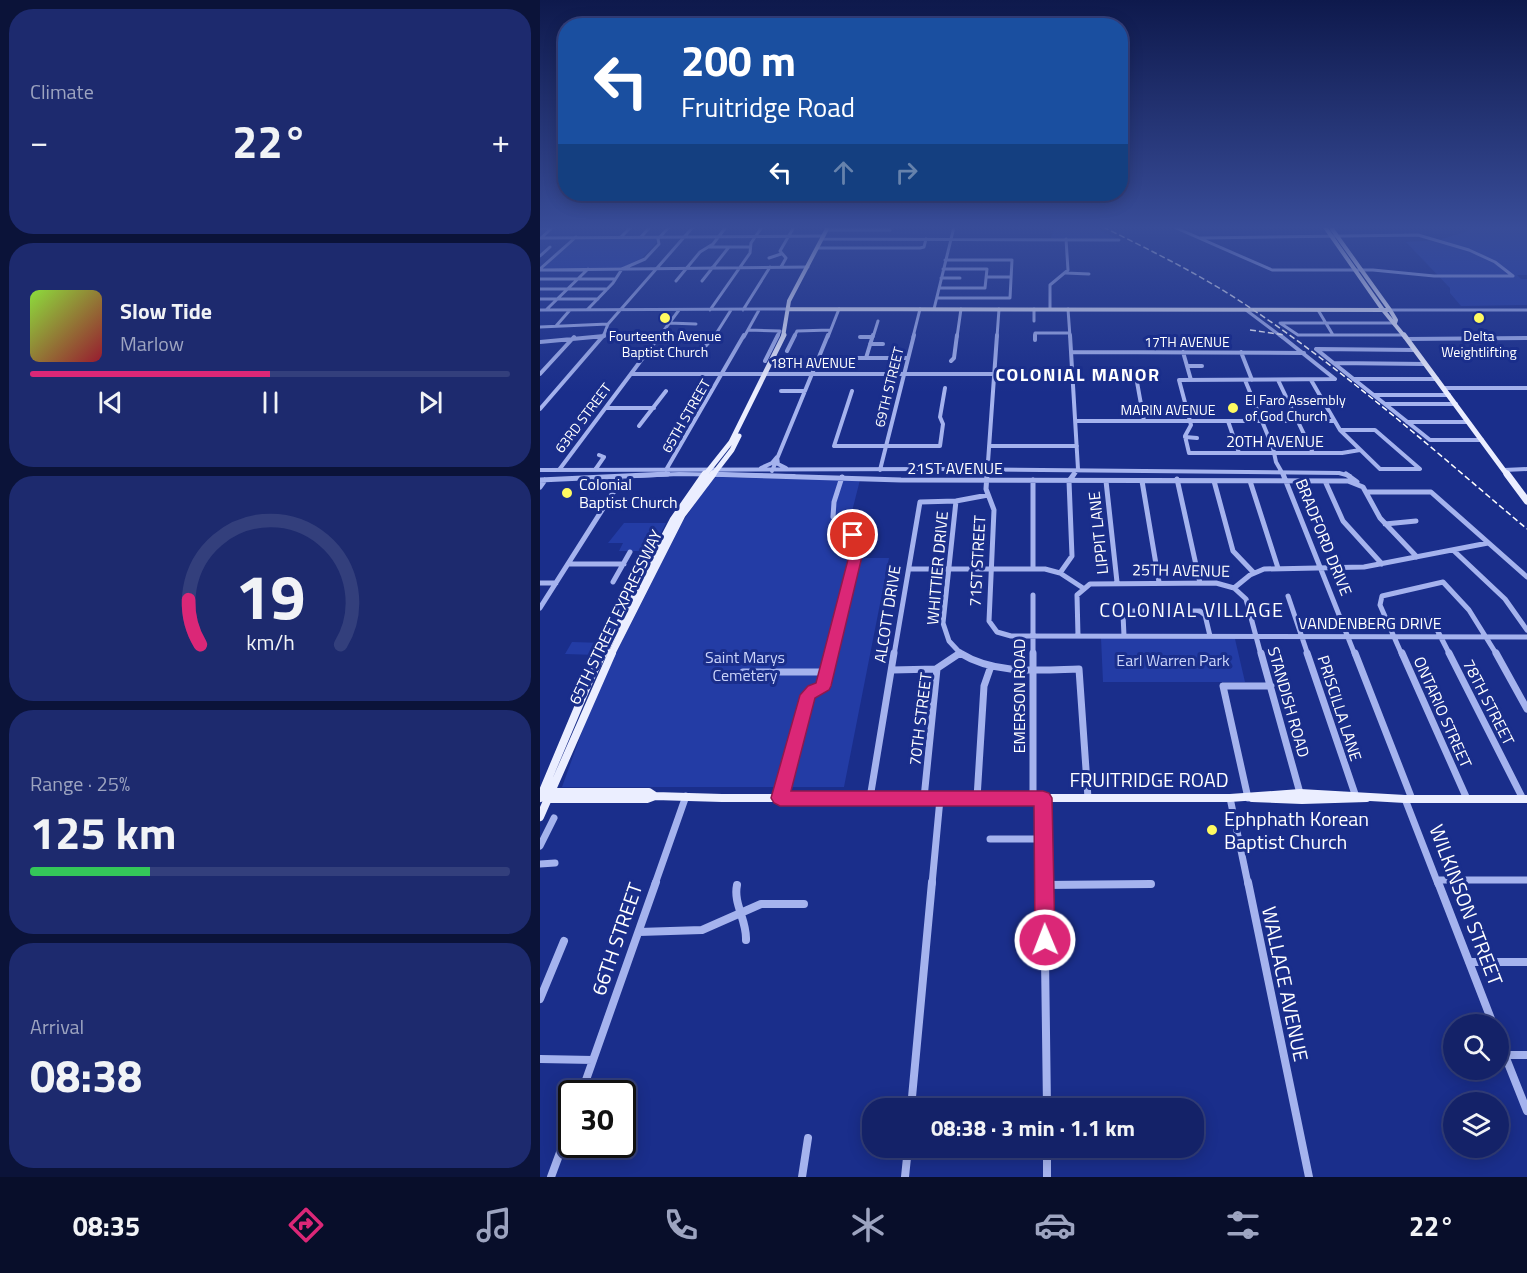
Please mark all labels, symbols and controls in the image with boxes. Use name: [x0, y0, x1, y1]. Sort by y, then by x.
text: 200 m: [681, 28, 796, 92]
icon: left: [582, 42, 660, 120]
text: Climate: [30, 76, 94, 107]
text: Fruitridge Road: [681, 86, 855, 127]
text: 22°: [232, 107, 308, 175]
text: −: [30, 116, 48, 166]
text: +: [492, 116, 510, 166]
icon: left: [764, 156, 797, 189]
icon: ahead: [827, 156, 860, 189]
icon: right: [890, 156, 923, 189]
text: Slow Tide: [120, 294, 212, 328]
marker: Fourteenth Avenue Baptist Church: [658, 311, 672, 325]
marker: Delta Weightlifting: [1472, 311, 1486, 325]
place label: Fourteenth Avenue Baptist Church: [609, 325, 721, 362]
place label: Delta Weightlifting: [1441, 325, 1517, 362]
text: Marlow: [120, 328, 184, 359]
street label: 17TH AVENUE: [1144, 331, 1230, 352]
street label: 69TH STREET: [868, 344, 909, 429]
street label: 18TH AVENUE: [770, 352, 856, 373]
district label: COLONIAL MANOR: [995, 361, 1161, 388]
street label: 65TH STREET: [656, 374, 715, 457]
street label: 63RD STREET: [549, 378, 616, 457]
icon: previous: [94, 386, 127, 419]
icon: pause: [254, 386, 287, 419]
icon: next: [414, 386, 447, 419]
place label: El Faro Assembly of God Church: [1245, 389, 1346, 426]
street label: MARIN AVENUE: [1121, 399, 1216, 420]
marker: El Faro Assembly of God Church: [1226, 401, 1240, 415]
street label: 20TH AVENUE: [1226, 429, 1324, 453]
street label: 21ST AVENUE: [907, 456, 1003, 480]
place label: Colonial Baptist Church: [579, 472, 678, 514]
street label: BRADFORD DRIVE: [1290, 475, 1358, 599]
marker: Colonial Baptist Church: [560, 486, 574, 500]
street label: LIPPIT LANE: [1082, 490, 1114, 576]
pin: [827, 509, 878, 560]
street label: WHITTIER DRIVE: [920, 510, 954, 626]
street label: 71ST STREET: [963, 514, 991, 607]
icon: arrive: [836, 518, 869, 551]
street label: 65TH STREET EXPRESSWAY: [562, 525, 668, 708]
text: 19: [235, 549, 305, 644]
street label: 25TH AVENUE: [1132, 557, 1230, 583]
street label: ALCOTT DRIVE: [867, 563, 907, 664]
district label: COLONIAL VILLAGE: [1099, 594, 1285, 625]
street label: VANDENBERG DRIVE: [1298, 611, 1442, 635]
text: km/h: [246, 627, 294, 659]
street label: EMERSON ROAD: [1007, 639, 1031, 753]
street label: STANDISH ROAD: [1262, 644, 1316, 760]
park label: Saint Marys Cemetery: [705, 645, 785, 687]
park label: Earl Warren Park: [1116, 648, 1230, 672]
street label: PRISCILLA LANE: [1312, 652, 1368, 764]
street label: ONTARIO STREET: [1408, 653, 1479, 772]
street label: 78TH STREET: [1457, 655, 1521, 750]
street label: 70TH STREET: [902, 670, 938, 767]
street label: FRUITRIDGE ROAD: [1069, 764, 1229, 795]
text: Range · 25%: [30, 768, 130, 799]
text: 125 km: [30, 798, 176, 866]
place label: Ephphath Korean Baptist Church: [1224, 803, 1369, 857]
street label: WILKINSON STREET: [1421, 820, 1512, 990]
marker: Ephphath Korean Baptist Church: [1205, 823, 1219, 837]
street label: 66TH STREET: [583, 878, 650, 999]
street label: WALLACE AVENUE: [1254, 903, 1317, 1064]
position arrow: [1013, 908, 1077, 972]
text: Arrival: [30, 1011, 84, 1042]
map controls: [1443, 1014, 1509, 1158]
button: search: [1443, 1014, 1509, 1080]
text: 08:38: [30, 1041, 142, 1109]
speed limit sign: 30: [558, 1080, 636, 1158]
button: layers: [1443, 1092, 1509, 1158]
text: 08:38 · 3 min · 1.1 km: [931, 1111, 1135, 1145]
icon: directions: [285, 1204, 327, 1246]
icon: music: [473, 1204, 515, 1246]
icon: phone: [660, 1204, 702, 1246]
icon: climate: [847, 1204, 889, 1246]
icon: car: [1034, 1204, 1076, 1246]
icon: filters: [1222, 1204, 1264, 1246]
text: 08:35: [73, 1205, 140, 1246]
text: 22°: [1409, 1205, 1454, 1246]

